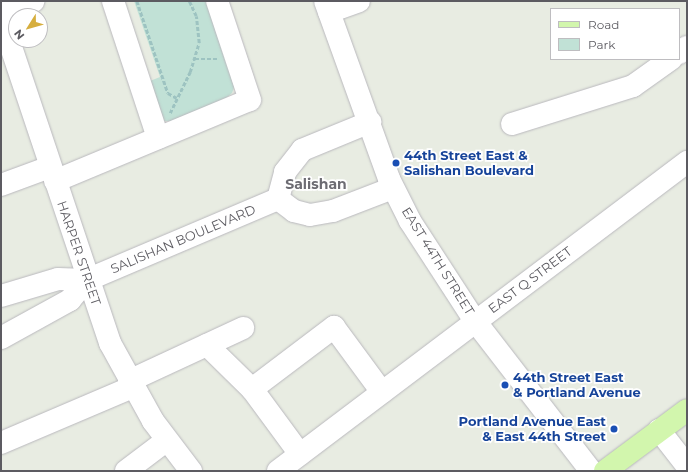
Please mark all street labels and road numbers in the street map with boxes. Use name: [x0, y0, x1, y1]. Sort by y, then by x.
street label: HARPER STREET: [54, 199, 104, 307]
street label: SALISHAN BOULEVARD: [108, 201, 258, 277]
street label: EAST 44TH STREET: [398, 204, 478, 318]
street label: EAST Q STREET: [485, 243, 575, 317]

